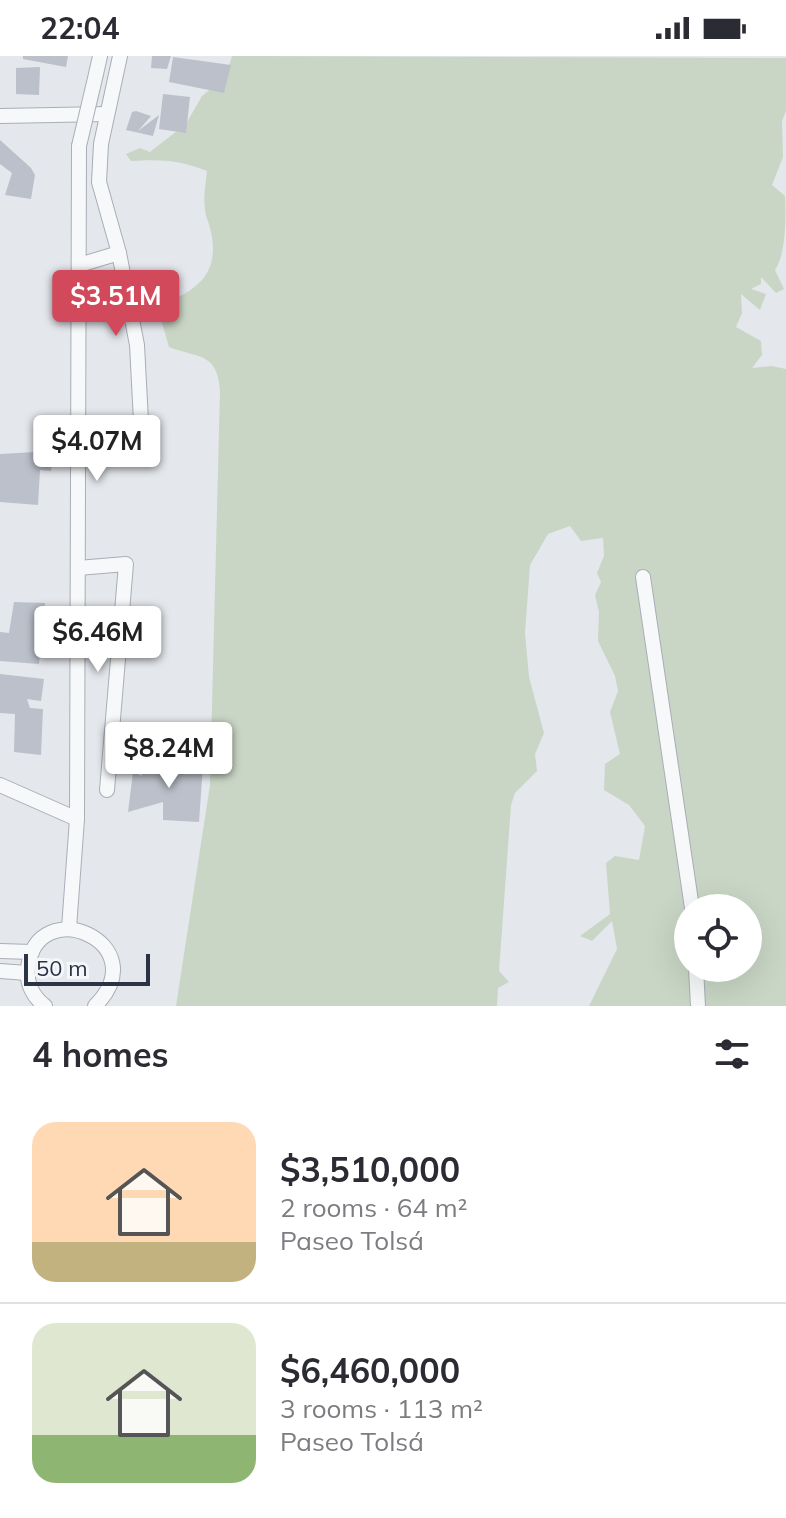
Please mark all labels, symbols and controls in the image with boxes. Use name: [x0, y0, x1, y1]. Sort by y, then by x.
text: 22:04: [40, 9, 119, 47]
pin: $3.51M: [51, 270, 181, 338]
text: $3.51M: [70, 279, 162, 312]
pin: $4.07M: [32, 415, 162, 483]
text: $4.07M: [51, 424, 143, 457]
pin: $6.46M: [33, 606, 163, 674]
text: $6.46M: [52, 615, 144, 648]
pin: $8.24M: [104, 722, 234, 790]
text: $8.24M: [123, 731, 215, 764]
map controls: [674, 894, 762, 982]
button: locate: [674, 894, 762, 982]
scale bar: [24, 950, 150, 986]
text: 50 m: [36, 954, 87, 982]
icon: filters: [710, 1032, 754, 1076]
text: 4 homes: [32, 1033, 169, 1076]
text: $3,510,000: [280, 1148, 460, 1191]
icon: home: [96, 1154, 192, 1250]
text: 2 rooms · 64 m²: [280, 1191, 467, 1224]
text: Paseo Tolsá: [280, 1224, 424, 1257]
text: $6,460,000: [280, 1349, 460, 1392]
icon: home: [96, 1355, 192, 1451]
text: 3 rooms · 113 m²: [280, 1392, 483, 1425]
text: Paseo Tolsá: [280, 1425, 424, 1458]

